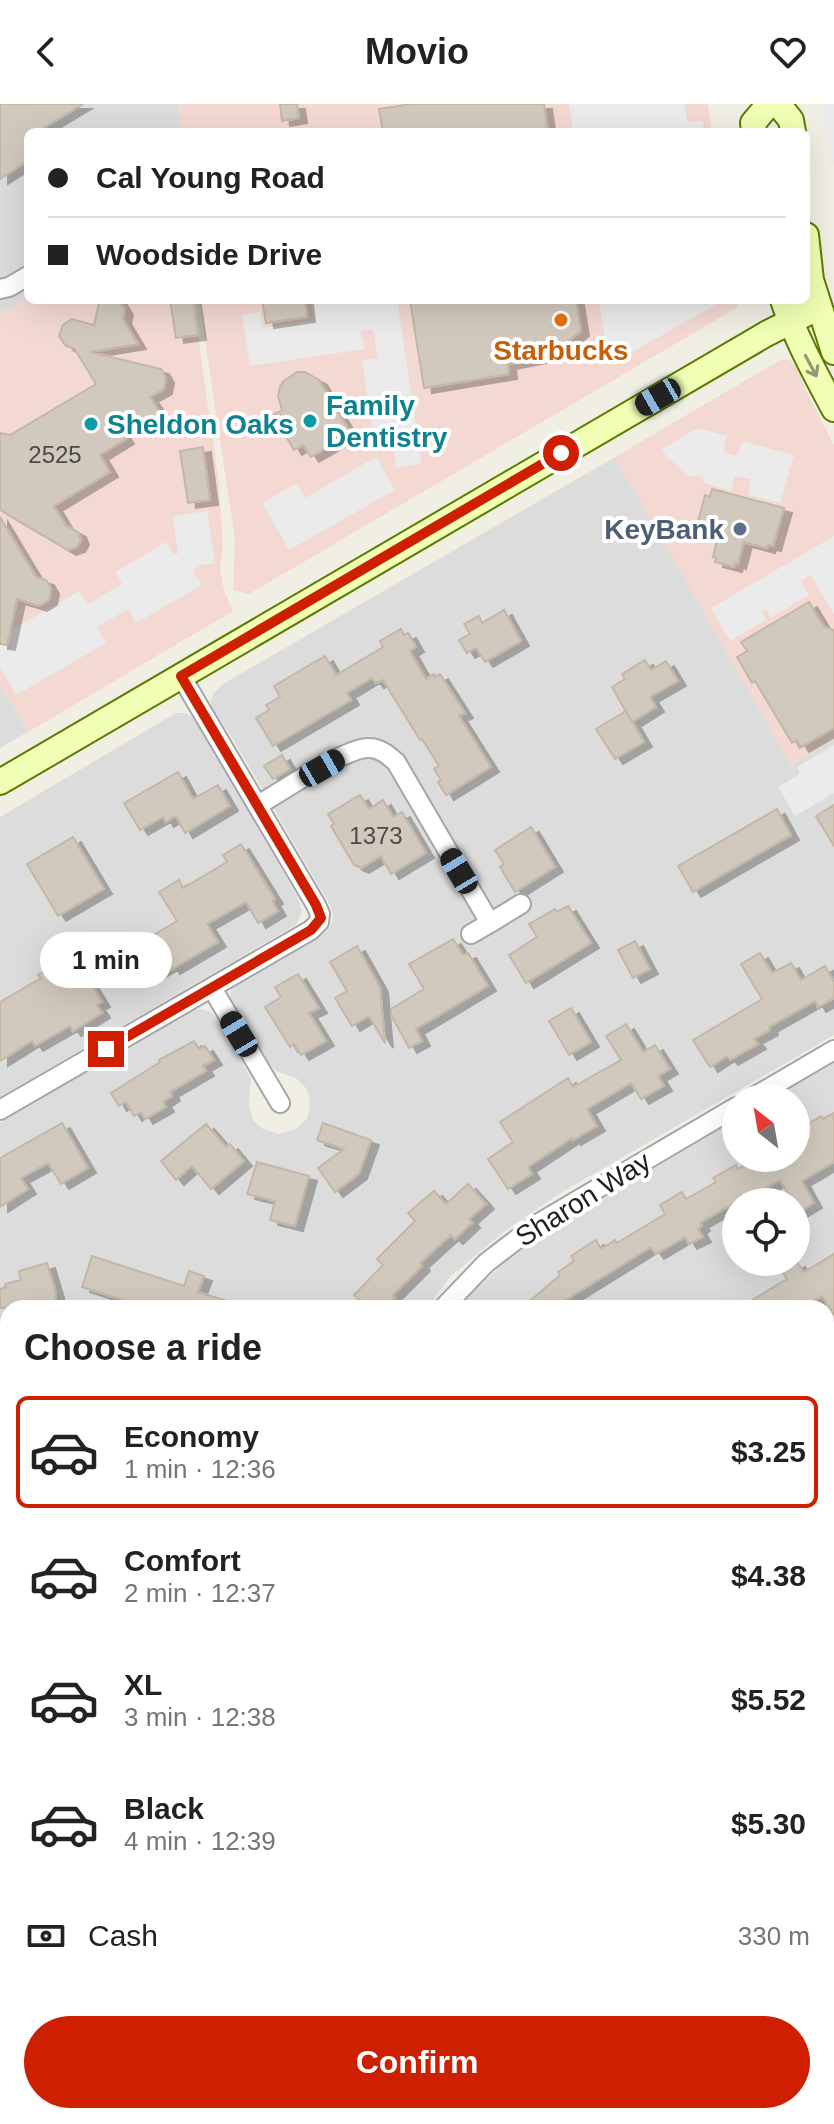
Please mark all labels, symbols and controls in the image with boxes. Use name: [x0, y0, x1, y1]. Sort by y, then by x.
icon: back: [24, 30, 68, 74]
icon: heart: [766, 30, 810, 74]
text: Movio: [365, 31, 469, 72]
text: Cal Young Road: [96, 161, 325, 194]
text: Woodside Drive: [96, 238, 322, 271]
marker: Starbucks: [552, 311, 570, 329]
place label: Starbucks: [493, 335, 629, 366]
one-way arrow: [803, 353, 819, 377]
car: [631, 375, 685, 419]
place label: Family Dentistry: [326, 390, 448, 453]
place label: Sheldon Oaks: [107, 409, 294, 440]
marker: Family Dentistry: [301, 412, 319, 430]
marker: Sheldon Oaks: [82, 415, 100, 433]
route start: [543, 435, 579, 471]
house number: 2525: [28, 441, 82, 468]
place label: KeyBank: [604, 514, 724, 545]
marker: KeyBank: [731, 520, 749, 538]
car: [295, 746, 349, 790]
house number: 1373: [349, 822, 403, 849]
car: [436, 844, 482, 898]
callout: 1 min: [40, 933, 172, 989]
text: 1 min: [72, 945, 140, 975]
car: [216, 1007, 262, 1061]
route end: [88, 1031, 124, 1067]
north arrow: [722, 1084, 810, 1172]
map controls: [722, 1084, 810, 1276]
street label: Sharon Way: [510, 1145, 656, 1253]
button: locate: [722, 1188, 810, 1276]
text: Choose a ride: [24, 1327, 262, 1368]
icon: car: [28, 1416, 100, 1488]
text: Economy: [124, 1420, 259, 1453]
text: $3.25: [731, 1435, 806, 1468]
text: 1 min · 12:36: [124, 1454, 276, 1484]
icon: car: [28, 1540, 100, 1612]
text: Comfort: [124, 1544, 241, 1577]
text: $4.38: [731, 1559, 806, 1592]
text: 2 min · 12:37: [124, 1578, 276, 1608]
icon: car: [28, 1664, 100, 1736]
text: XL: [124, 1668, 162, 1701]
text: $5.52: [731, 1683, 806, 1716]
text: 3 min · 12:38: [124, 1702, 276, 1732]
icon: car: [28, 1788, 100, 1860]
text: Black: [124, 1792, 204, 1825]
text: $5.30: [731, 1807, 806, 1840]
text: 4 min · 12:39: [124, 1826, 276, 1856]
icon: cash: [24, 1914, 68, 1958]
text: Cash: [88, 1919, 158, 1952]
text: 330 m: [738, 1921, 810, 1951]
button: Confirm: [24, 2016, 810, 2108]

